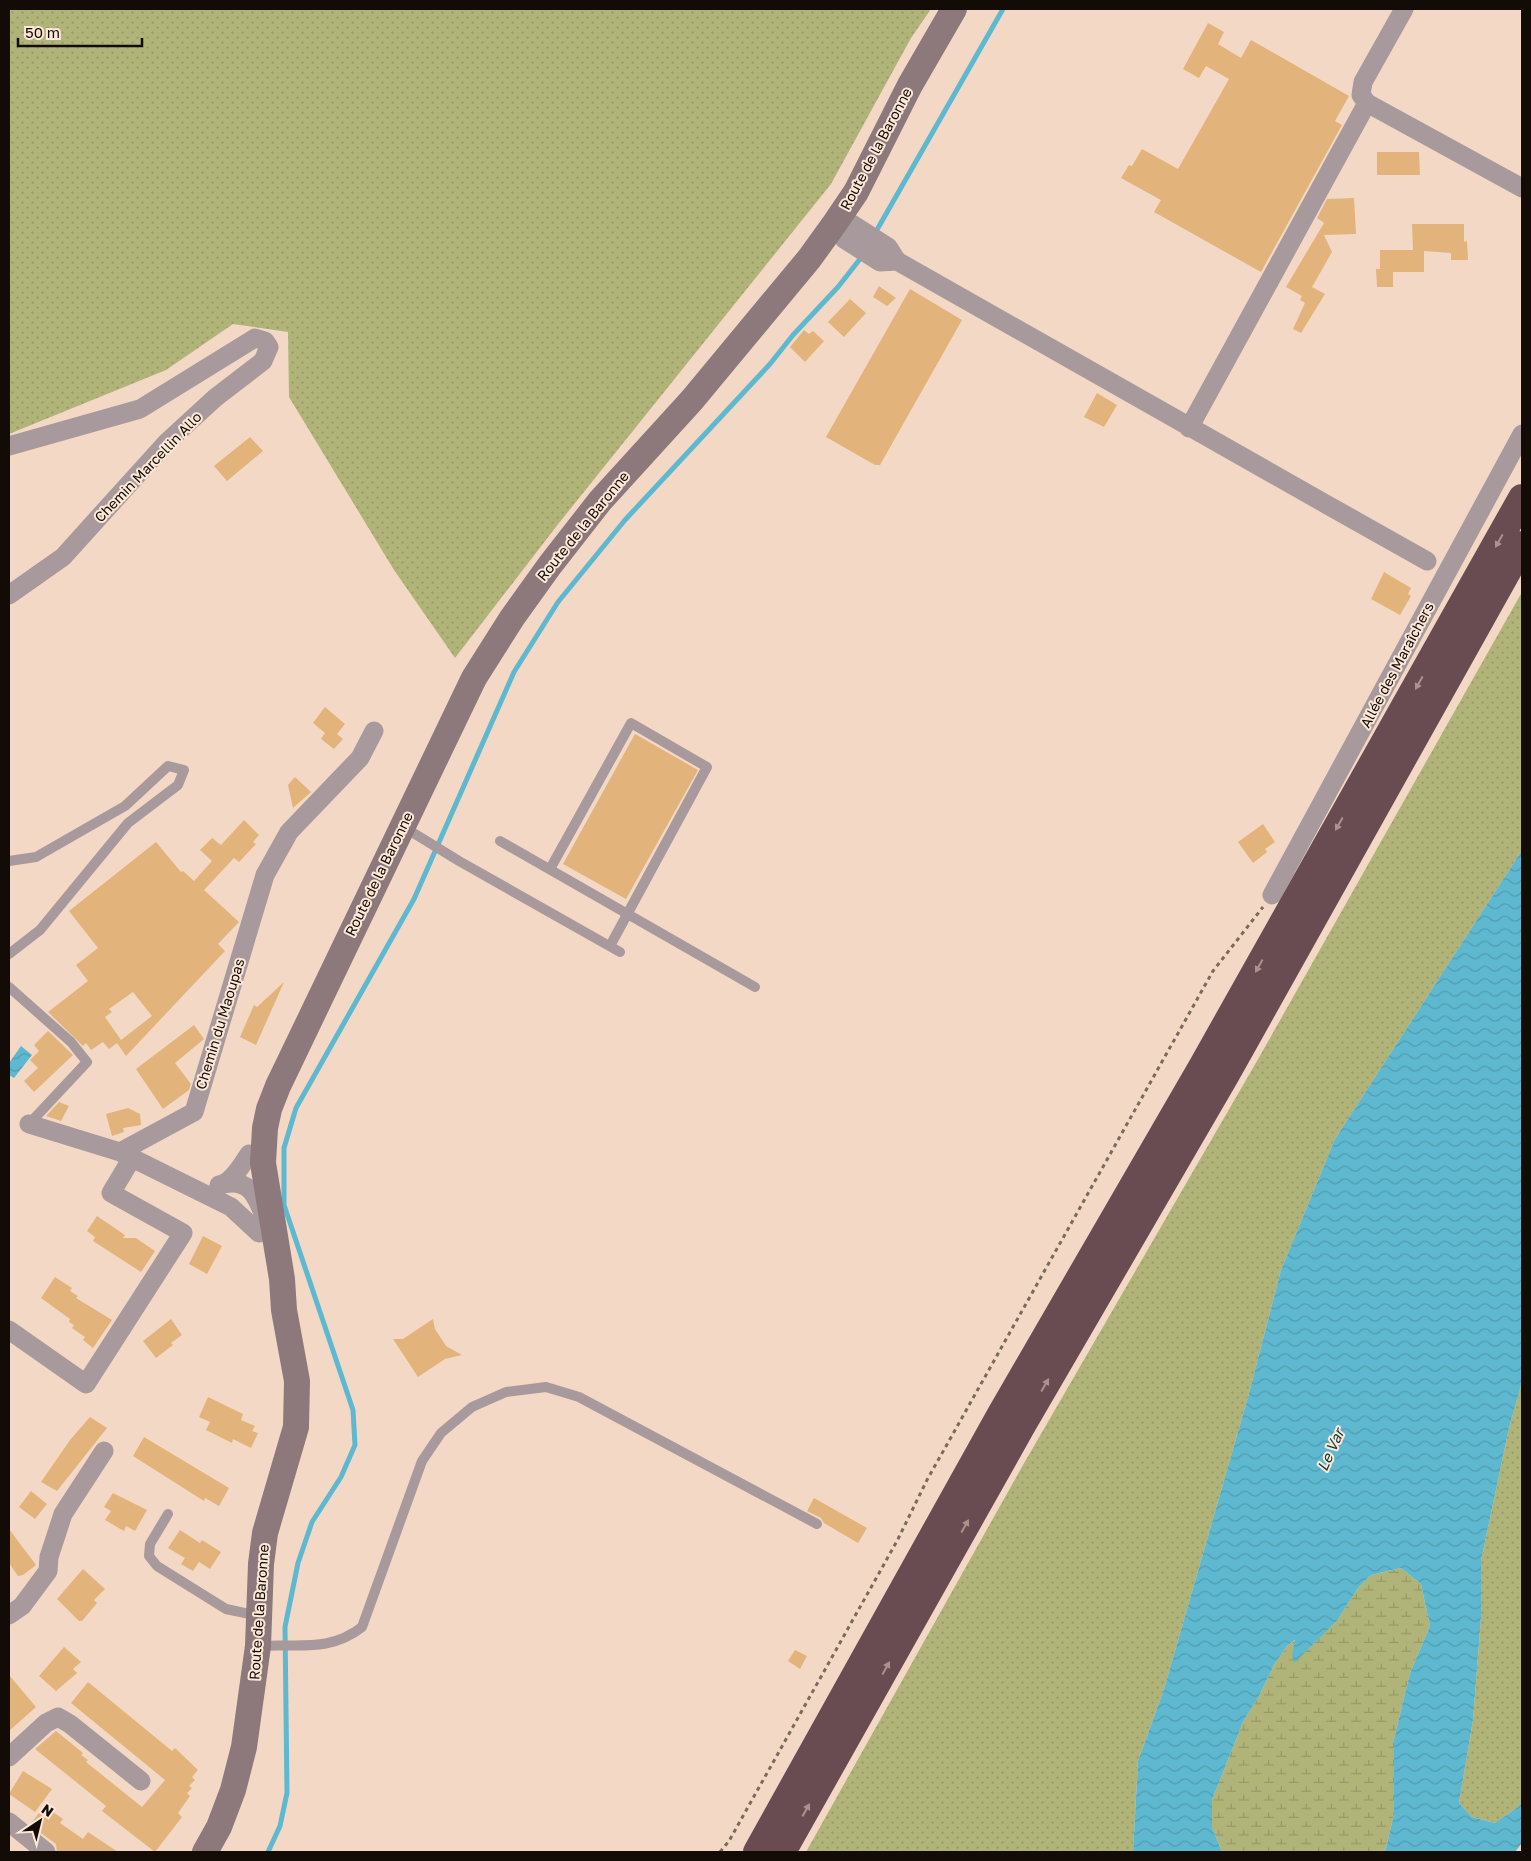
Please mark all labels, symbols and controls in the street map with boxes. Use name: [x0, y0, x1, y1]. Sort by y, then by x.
scale bar: [18, 15, 141, 47]
text: 50 m: [25, 23, 60, 41]
street label: Route de la Baronne: [836, 85, 915, 213]
street label: Chemin Marcellin Allo: [91, 408, 205, 525]
street label: Route de la Baronne: [533, 468, 632, 584]
one-way arrow: [1494, 534, 1503, 548]
street label: Allée des Maraîchers: [1356, 599, 1437, 730]
one-way arrow: [1415, 675, 1423, 690]
street label: Route de la Baronne: [341, 809, 416, 939]
one-way arrow: [1335, 817, 1343, 832]
street label: Chemin du Maoupas: [192, 956, 248, 1091]
one-way arrow: [1255, 959, 1264, 972]
one-way arrow: [1041, 1378, 1050, 1391]
water label: Le Var: [1313, 1424, 1348, 1474]
one-way arrow: [961, 1519, 969, 1534]
street label: Route de la Baronne: [245, 1544, 272, 1680]
one-way arrow: [881, 1661, 890, 1675]
north arrow: [15, 1796, 65, 1846]
text: N: [39, 1800, 57, 1820]
one-way arrow: [802, 1802, 810, 1817]

